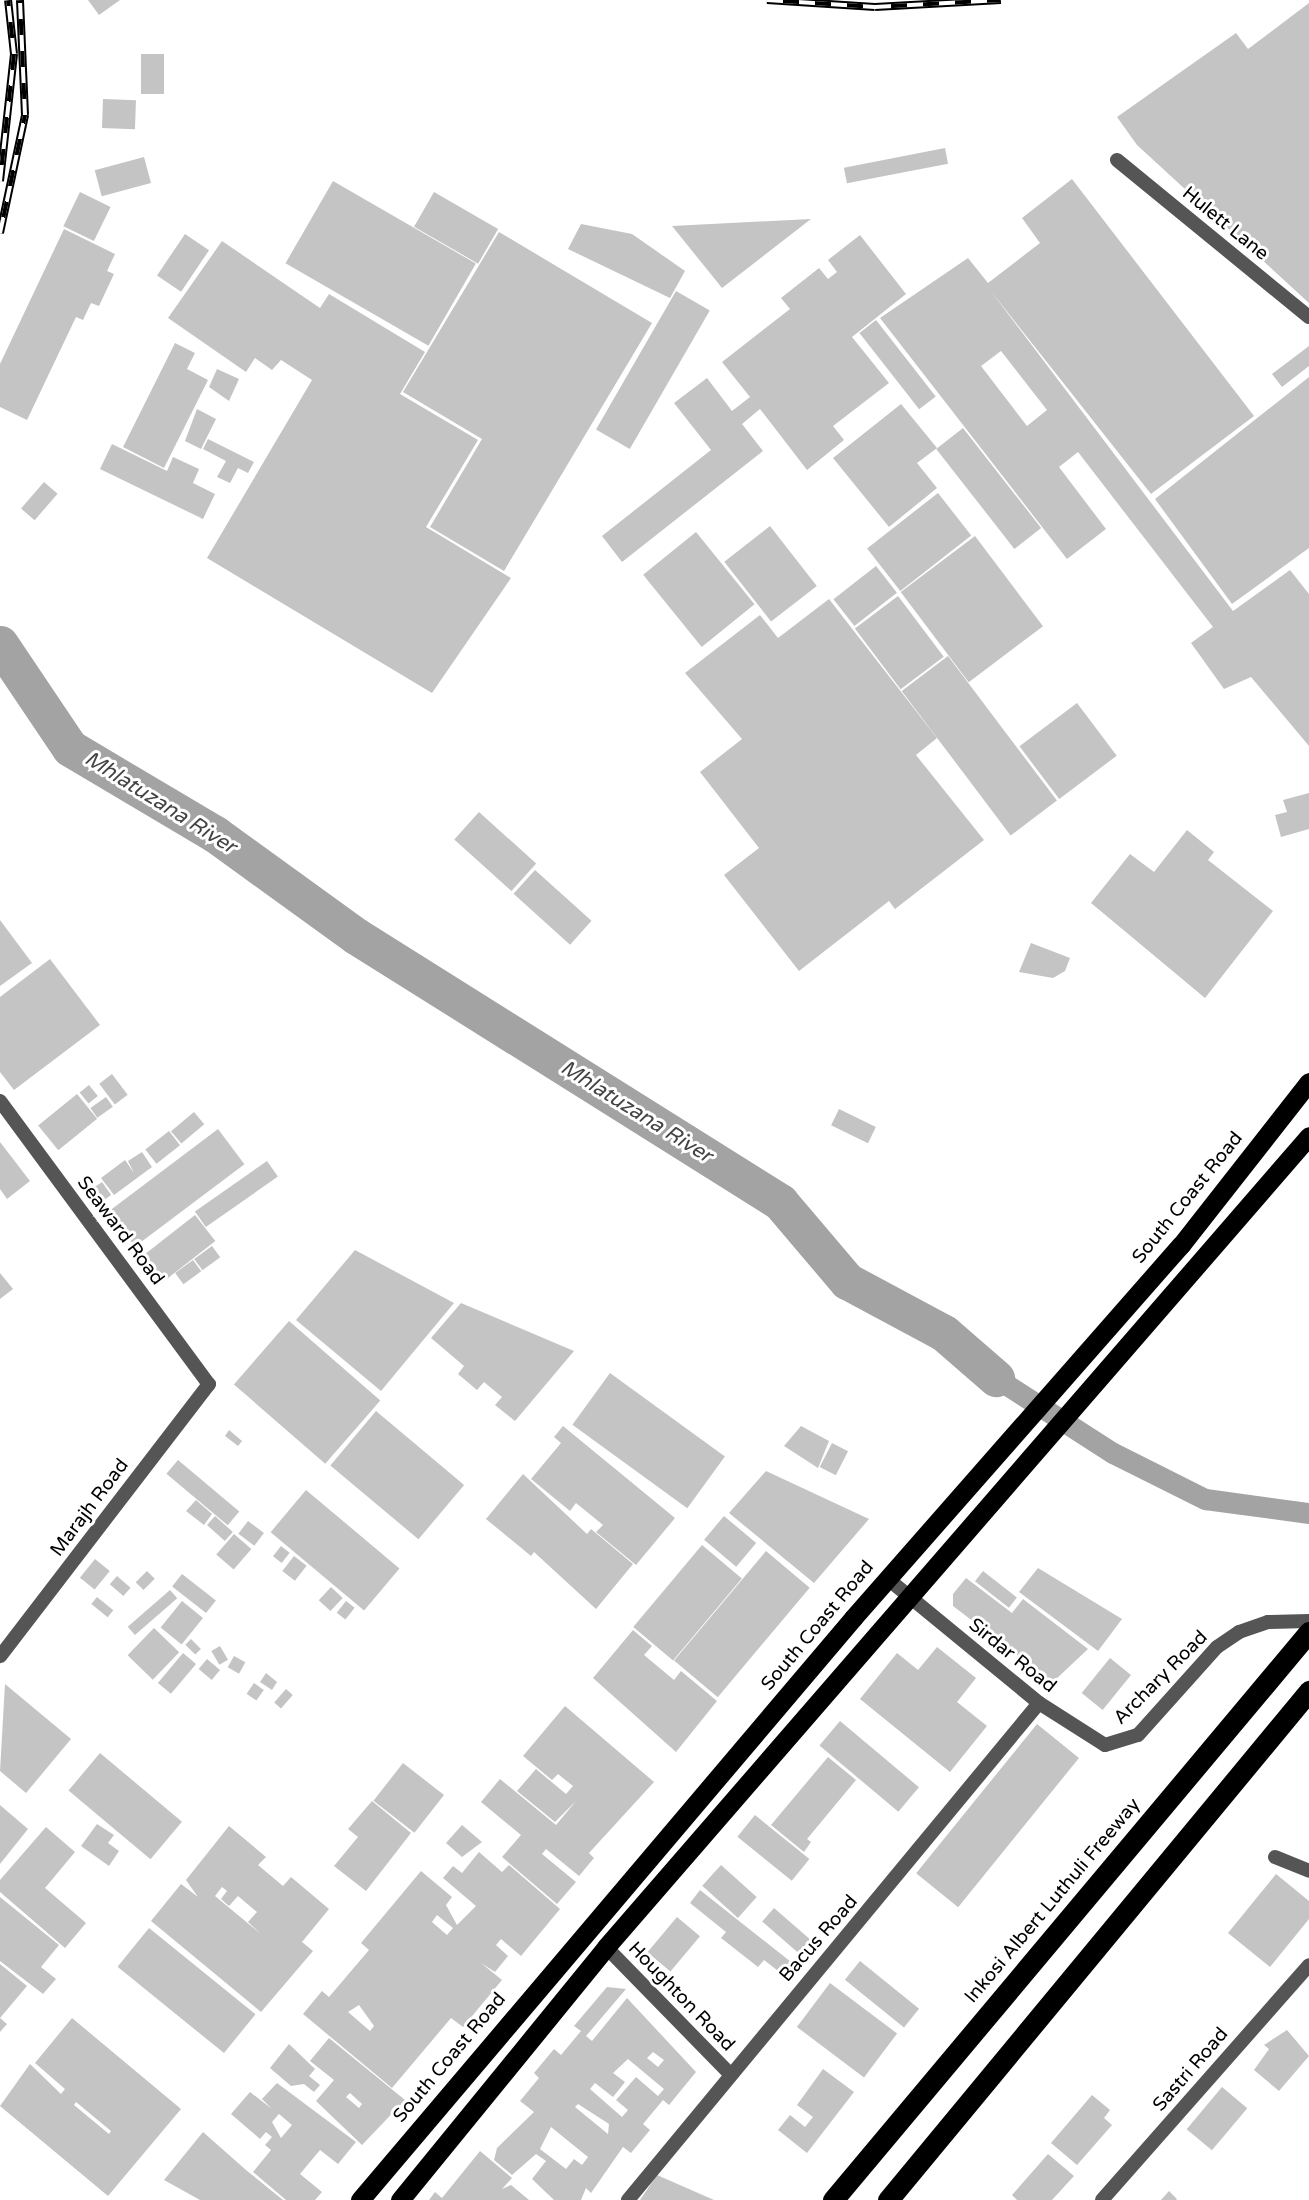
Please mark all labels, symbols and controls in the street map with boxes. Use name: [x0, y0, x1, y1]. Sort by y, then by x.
street label: Hulett Lane: [1177, 182, 1273, 266]
water label: Mhlatuzana River: [80, 746, 240, 860]
water label: Mhlatuzana River: [556, 1055, 716, 1169]
street label: South Coast Road: [1128, 1128, 1248, 1268]
street label: Seaward Road: [72, 1172, 168, 1290]
street label: Marajh Road: [46, 1455, 134, 1561]
street label: South Coast Road: [757, 1556, 879, 1696]
street label: Sirdar Road: [964, 1614, 1060, 1698]
street label: Archary Road: [1109, 1626, 1213, 1730]
street label: Inkosi Albert Luthuli Freeway: [960, 1794, 1146, 2008]
street label: Bacus Road: [775, 1891, 863, 1987]
street label: Houghton Road: [623, 1937, 739, 2057]
street label: South Coast Road: [389, 1988, 511, 2128]
street label: Sastri Road: [1148, 2024, 1234, 2116]

